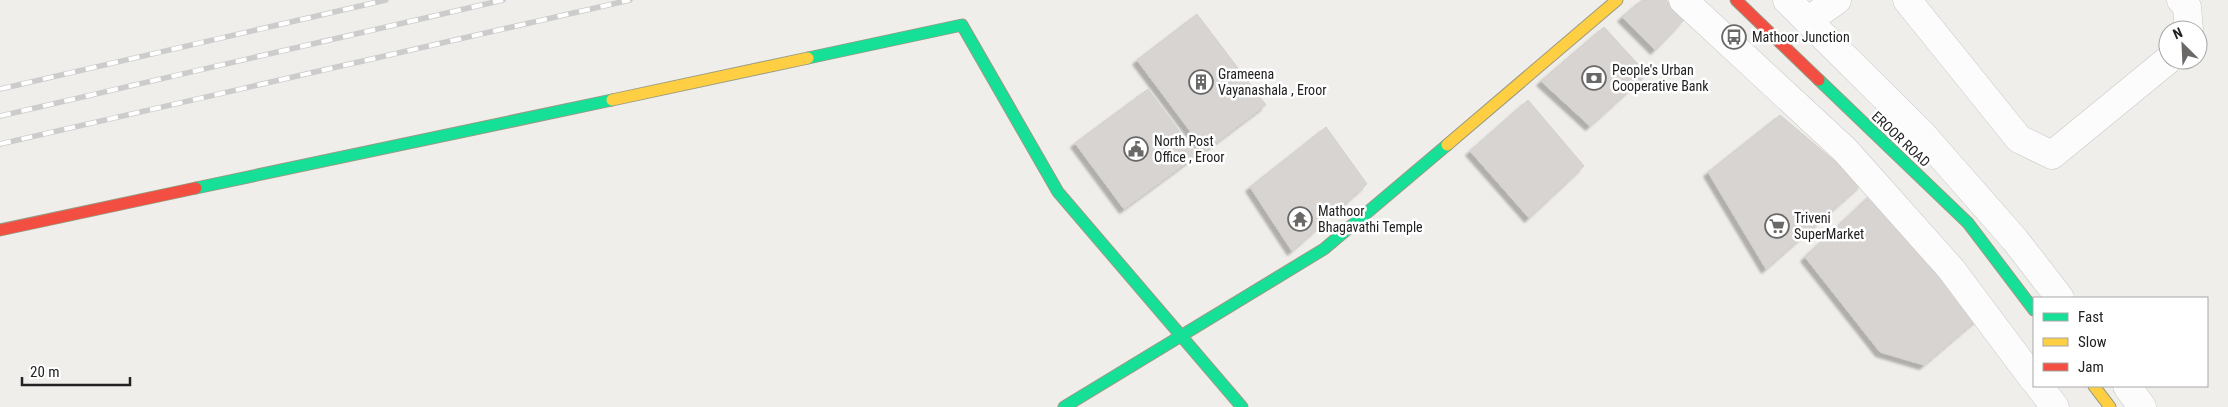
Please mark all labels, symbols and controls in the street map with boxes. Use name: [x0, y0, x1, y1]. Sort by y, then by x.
north arrow: [2158, 20, 2208, 70]
bus stop icon: Mathoor Junction: [1721, 24, 1747, 50]
text: N: [2171, 24, 2185, 42]
place label: Mathoor Junction: [1752, 29, 1850, 45]
place label: People's Urban Cooperative Bank: [1612, 62, 1709, 94]
bank icon: People's Urban Cooperative Bank: [1581, 65, 1607, 91]
place label: Grameena Vayanashala , Eroor: [1218, 66, 1326, 98]
building icon: Grameena Vayanashala , Eroor: [1188, 69, 1214, 95]
street label: EROOR ROAD: [1869, 108, 1933, 170]
place label: North Post Office , Eroor: [1154, 133, 1224, 165]
public building icon: North Post Office , Eroor: [1123, 136, 1149, 162]
place label: Mathoor Bhagavathi Temple: [1318, 203, 1423, 235]
temple icon: Mathoor Bhagavathi Temple: [1287, 206, 1313, 232]
place label: Triveni SuperMarket: [1794, 210, 1864, 242]
supermarket icon: Triveni SuperMarket: [1764, 213, 1790, 239]
legend: [2033, 297, 2208, 387]
text: Fast: [2078, 308, 2103, 326]
text: Slow: [2078, 333, 2107, 351]
scale bar: [22, 354, 130, 386]
text: Jam: [2078, 358, 2104, 376]
text: 20 m: [30, 363, 60, 381]

